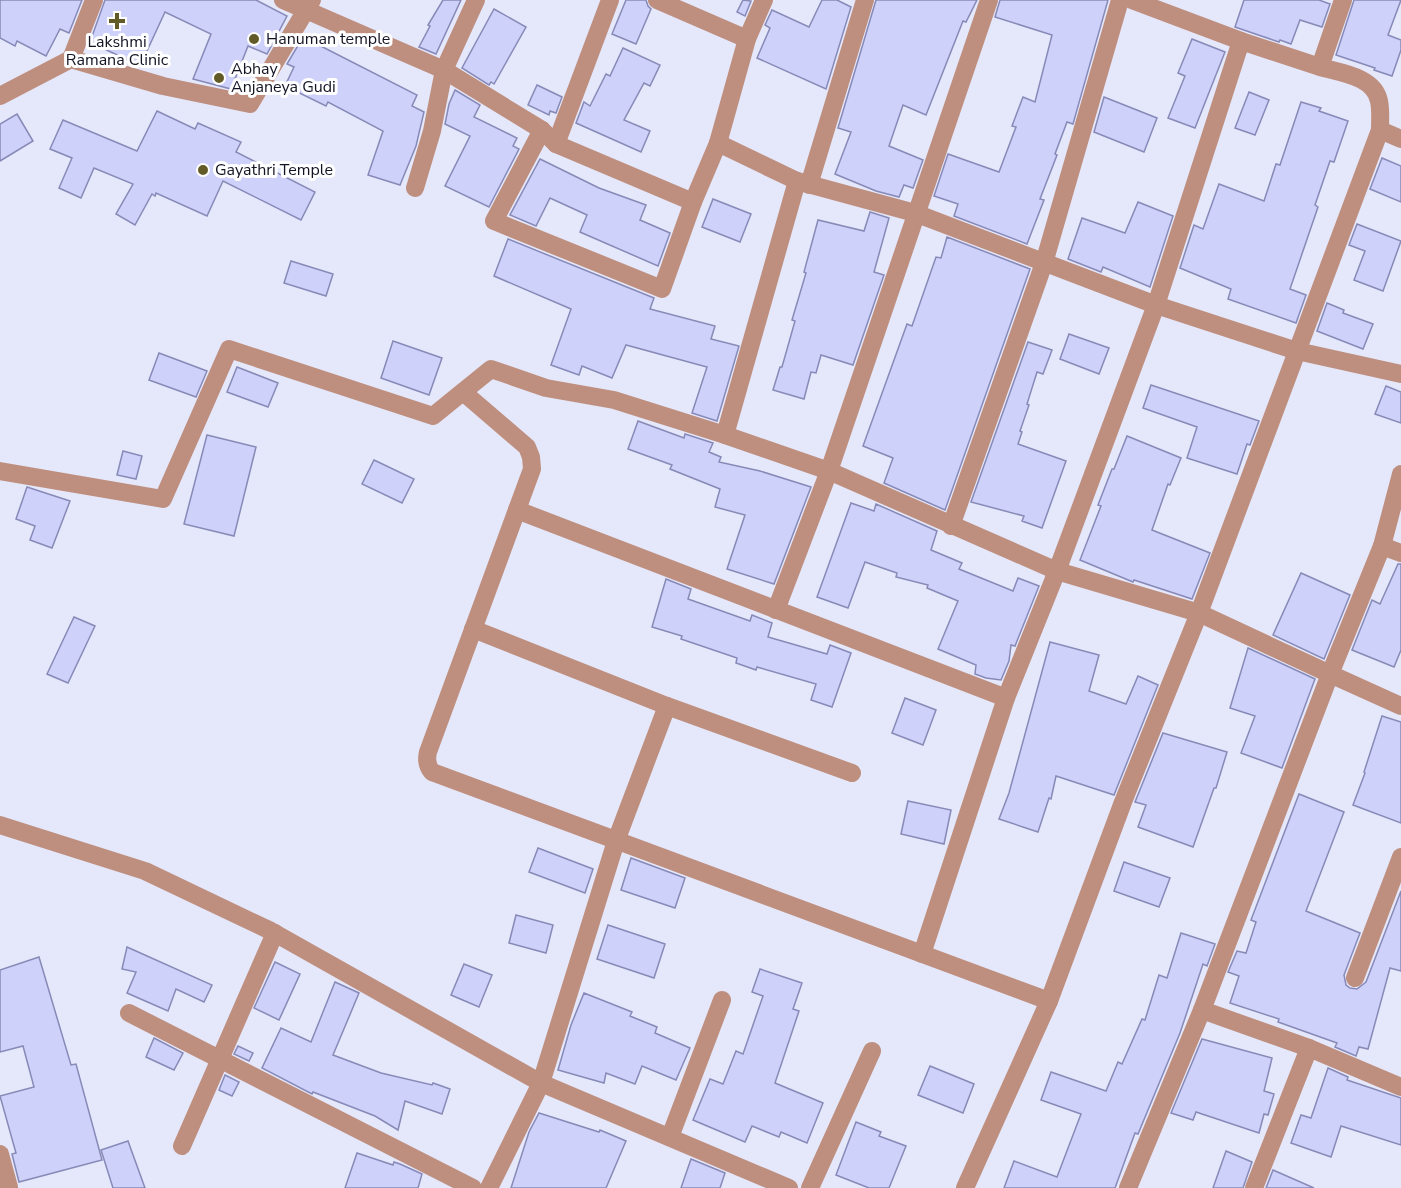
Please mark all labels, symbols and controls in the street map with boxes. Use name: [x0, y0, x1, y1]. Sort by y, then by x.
marker: Lakshmi Ramana Clinic: [108, 12, 126, 30]
place label: Hanuman temple: [266, 28, 390, 50]
place label: Lakshmi Ramana Clinic: [66, 31, 169, 71]
marker: Hanuman temple: [247, 32, 261, 46]
place label: Abhay Anjaneya Gudi: [231, 58, 336, 98]
marker: Abhay Anjaneya Gudi: [212, 71, 226, 85]
place label: Gayathri Temple: [215, 159, 333, 181]
marker: Gayathri Temple: [196, 163, 210, 177]

